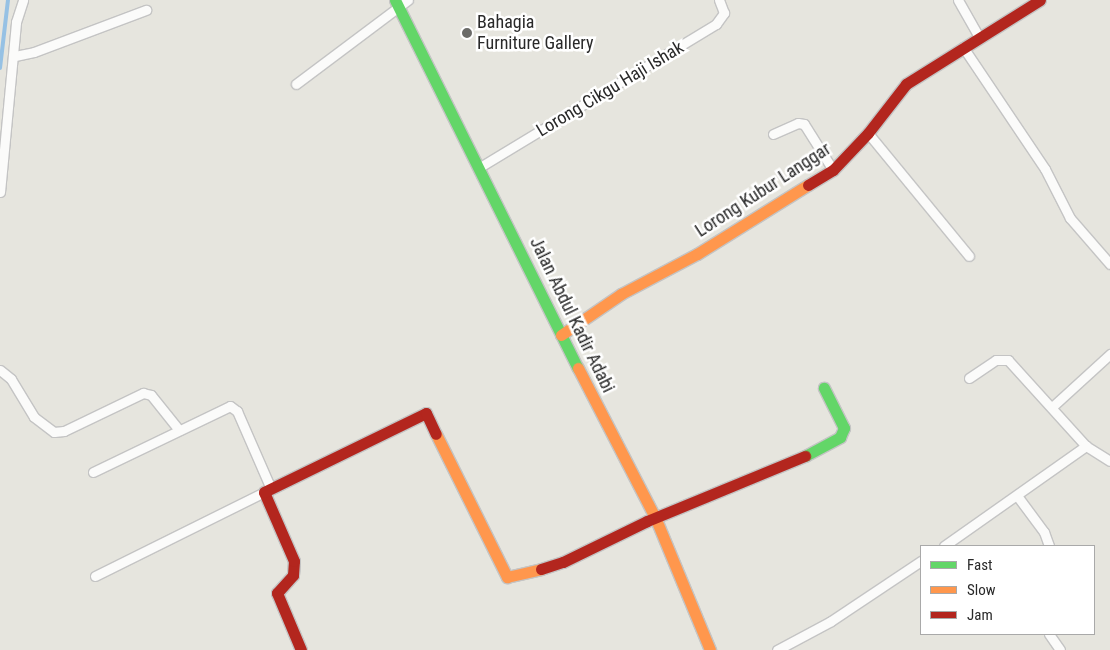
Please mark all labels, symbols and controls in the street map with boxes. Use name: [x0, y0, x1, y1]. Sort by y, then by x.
place label: Bahagia Furniture Gallery: [477, 12, 594, 54]
marker: Bahagia Furniture Gallery: [461, 27, 473, 39]
street label: Lorong Cikgu Haji Ishak: [532, 37, 688, 141]
street label: Lorong Kubur Langgar: [691, 138, 835, 242]
street label: Jalan Abdul Kadir Adabi: [525, 234, 619, 396]
legend: [920, 545, 1095, 635]
text: Fast: [967, 556, 992, 574]
text: Slow: [967, 581, 996, 599]
text: Jam: [967, 606, 993, 624]

